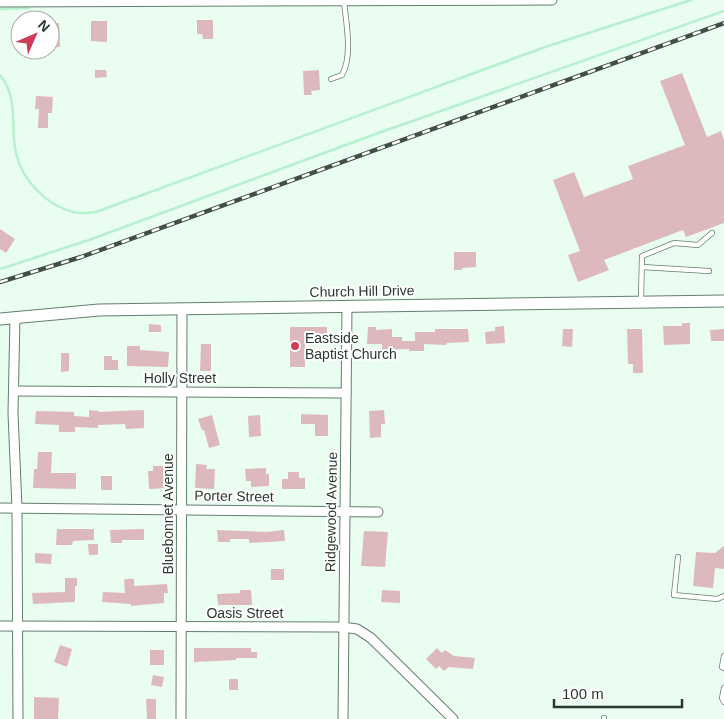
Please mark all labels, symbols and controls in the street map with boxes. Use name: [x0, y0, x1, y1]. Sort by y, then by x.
north arrow: [10, 10, 60, 60]
text: N: [35, 17, 53, 35]
street label: Church Hill Drive: [309, 282, 415, 300]
place label: Eastside Baptist Church: [305, 330, 397, 362]
marker: Eastside Baptist Church: [289, 340, 301, 352]
street label: Holly Street: [144, 370, 216, 386]
street label: Ridgewood Avenue: [322, 451, 340, 572]
street label: Bluebonnet Avenue: [160, 453, 176, 575]
street label: Porter Street: [194, 487, 274, 505]
street label: Oasis Street: [206, 605, 284, 621]
scale bar: [554, 676, 682, 708]
text: 100 m: [562, 685, 604, 702]

